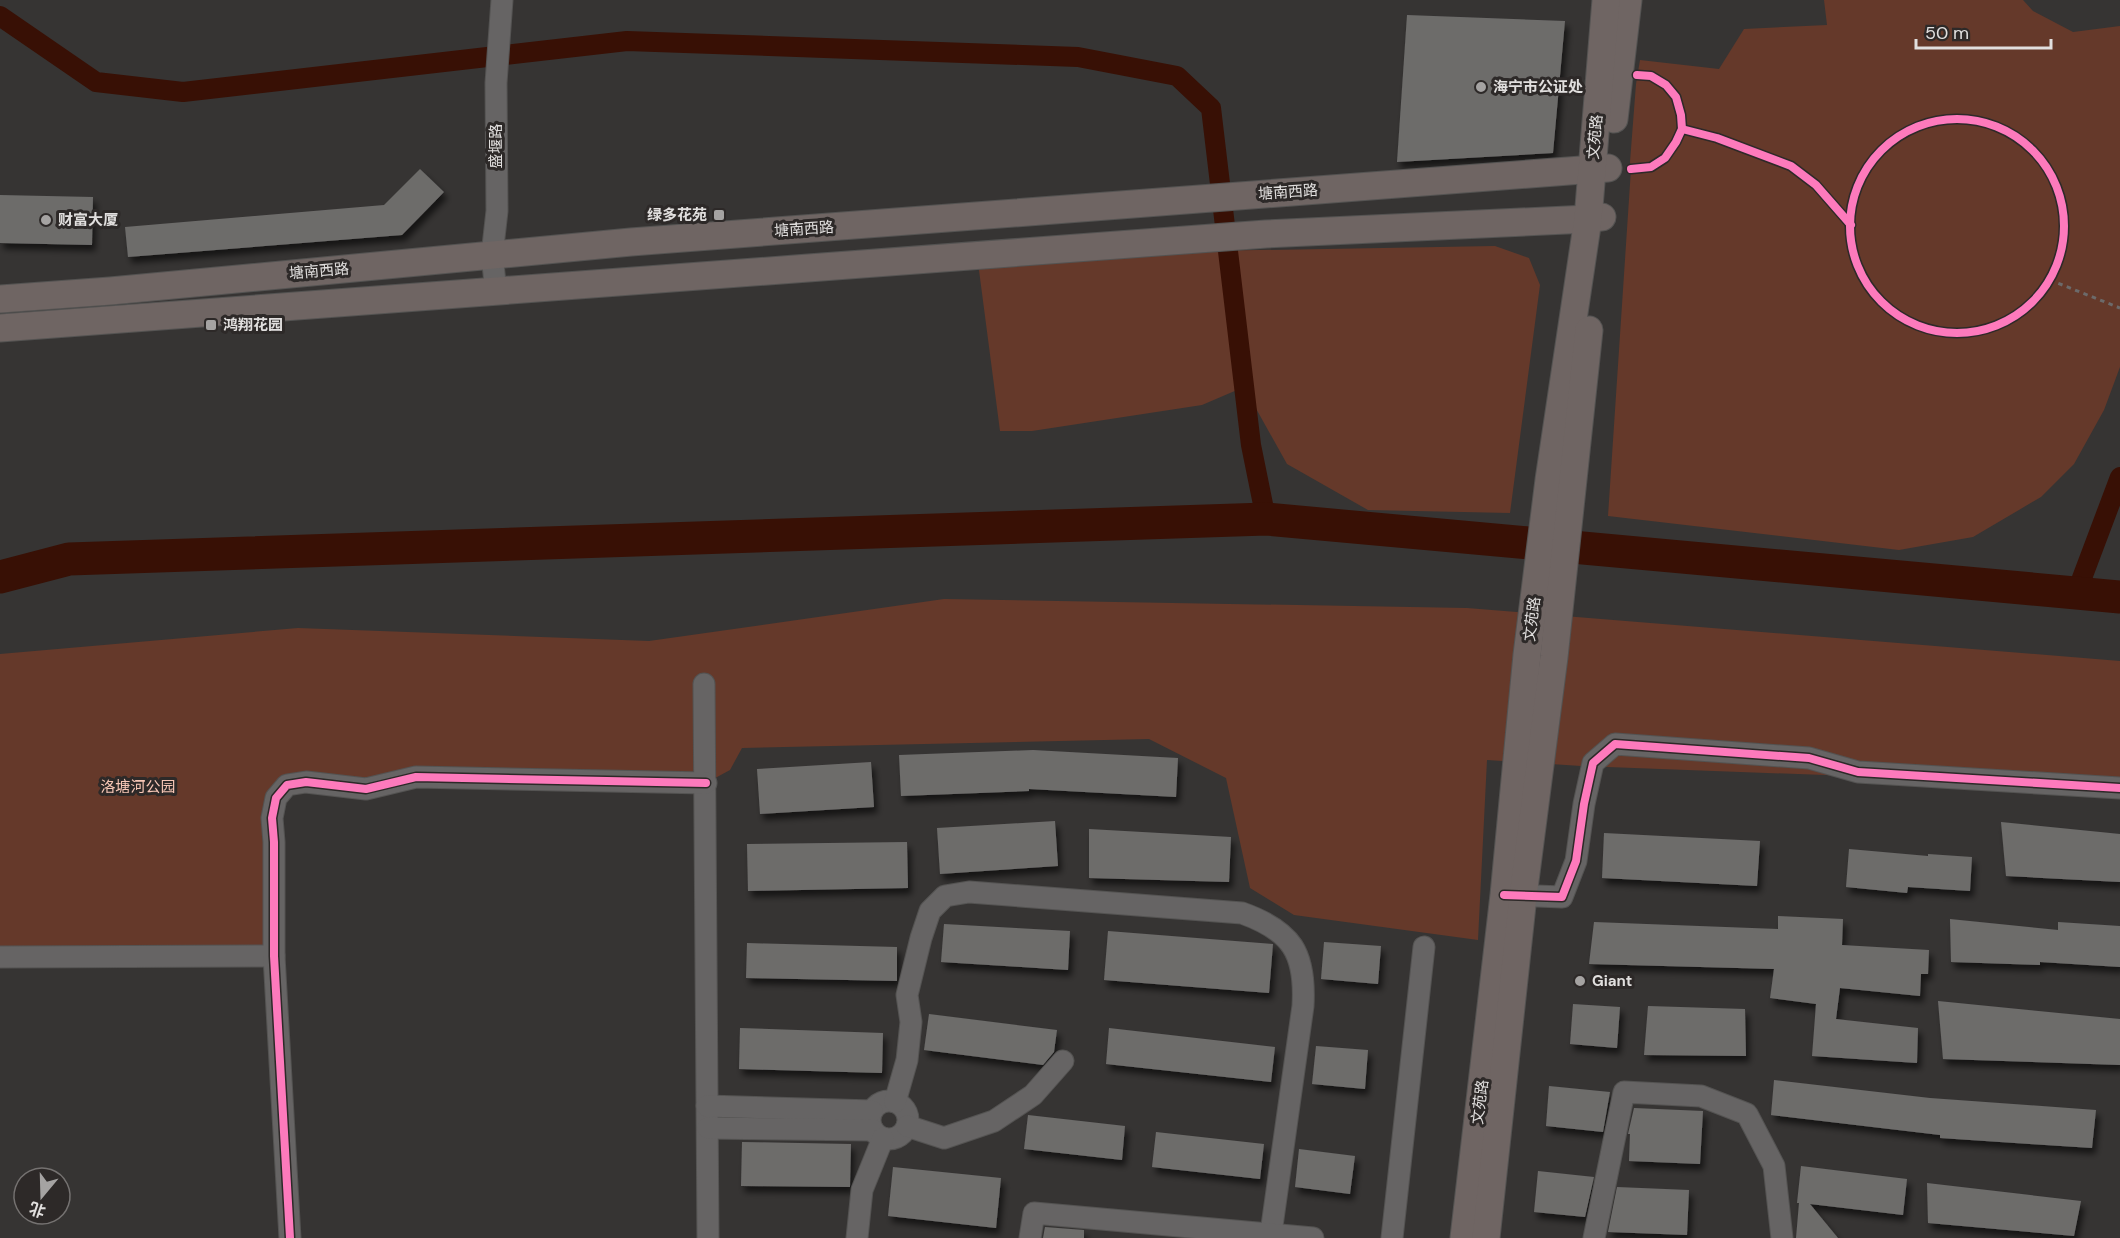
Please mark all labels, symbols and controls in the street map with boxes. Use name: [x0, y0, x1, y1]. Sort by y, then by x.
scale bar: [1916, 12, 2051, 50]
text: 50 m: [1925, 21, 1969, 45]
place label: 海宁市公证处: [1493, 77, 1583, 97]
marker: 海宁市公证处: [1474, 80, 1488, 94]
street label: 文苑路: [1583, 114, 1607, 160]
street label: 盛堰路: [486, 123, 506, 169]
street label: 塘南西路: [1257, 180, 1319, 204]
place label: 绿多花苑: [647, 205, 707, 225]
marker: 绿多花苑: [712, 208, 726, 222]
place label: 财富大厦: [58, 210, 118, 230]
marker: 财富大厦: [39, 213, 53, 227]
street label: 塘南西路: [773, 217, 835, 241]
street label: 塘南西路: [288, 258, 350, 284]
place label: 鸿翔花园: [223, 315, 283, 335]
marker: 鸿翔花园: [204, 318, 218, 332]
street label: 文苑路: [1519, 595, 1545, 643]
park label: 洛塘河公园: [100, 777, 176, 797]
place label: Giant: [1592, 971, 1632, 991]
marker: Giant: [1573, 974, 1587, 988]
street label: 文苑路: [1467, 1078, 1493, 1126]
north arrow: [12, 1166, 72, 1226]
text: 北: [26, 1197, 48, 1222]

